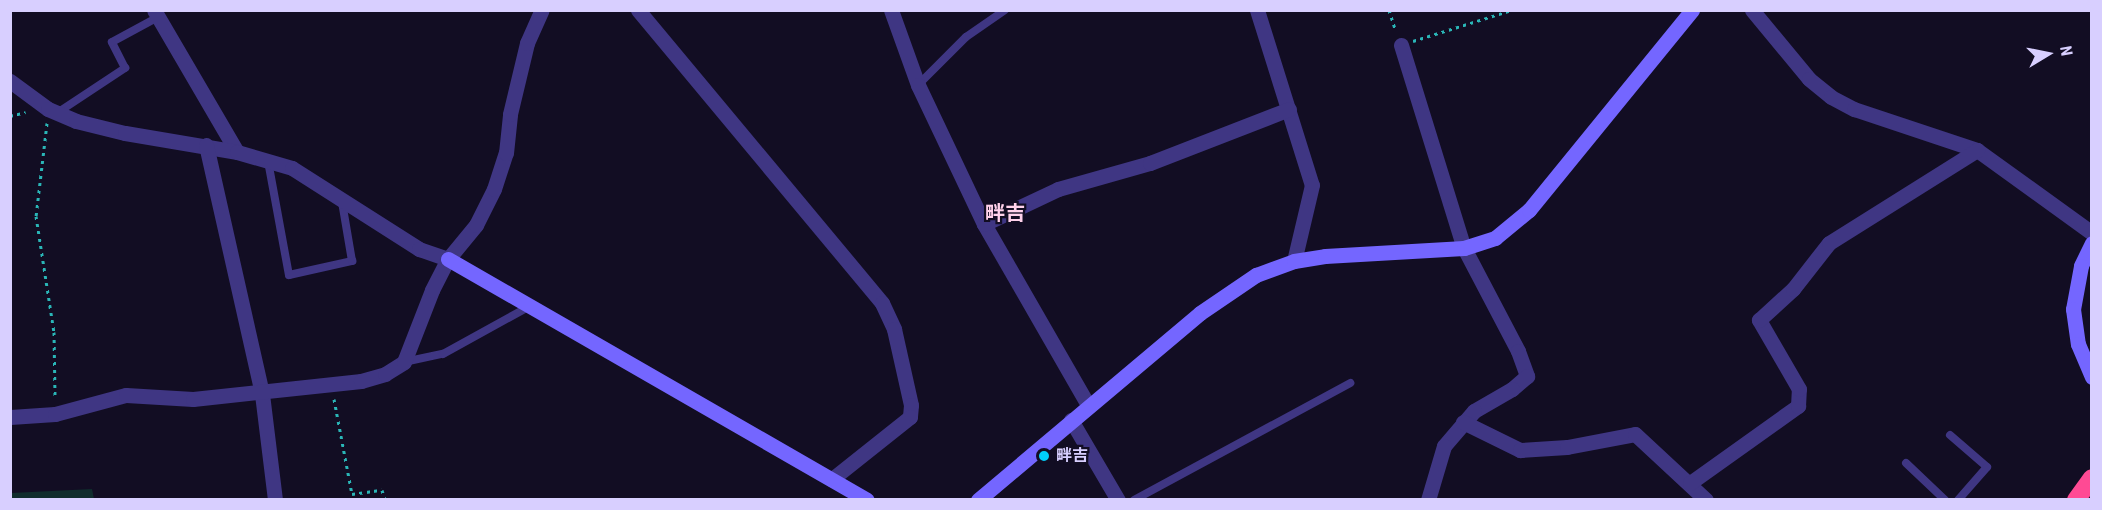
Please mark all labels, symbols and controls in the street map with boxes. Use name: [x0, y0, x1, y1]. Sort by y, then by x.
north arrow: [2018, 24, 2078, 84]
text: N: [2056, 44, 2076, 57]
district label: 畔吉: [985, 201, 1025, 225]
place label: 畔吉: [1056, 446, 1088, 466]
marker: 畔吉: [1037, 449, 1051, 463]

